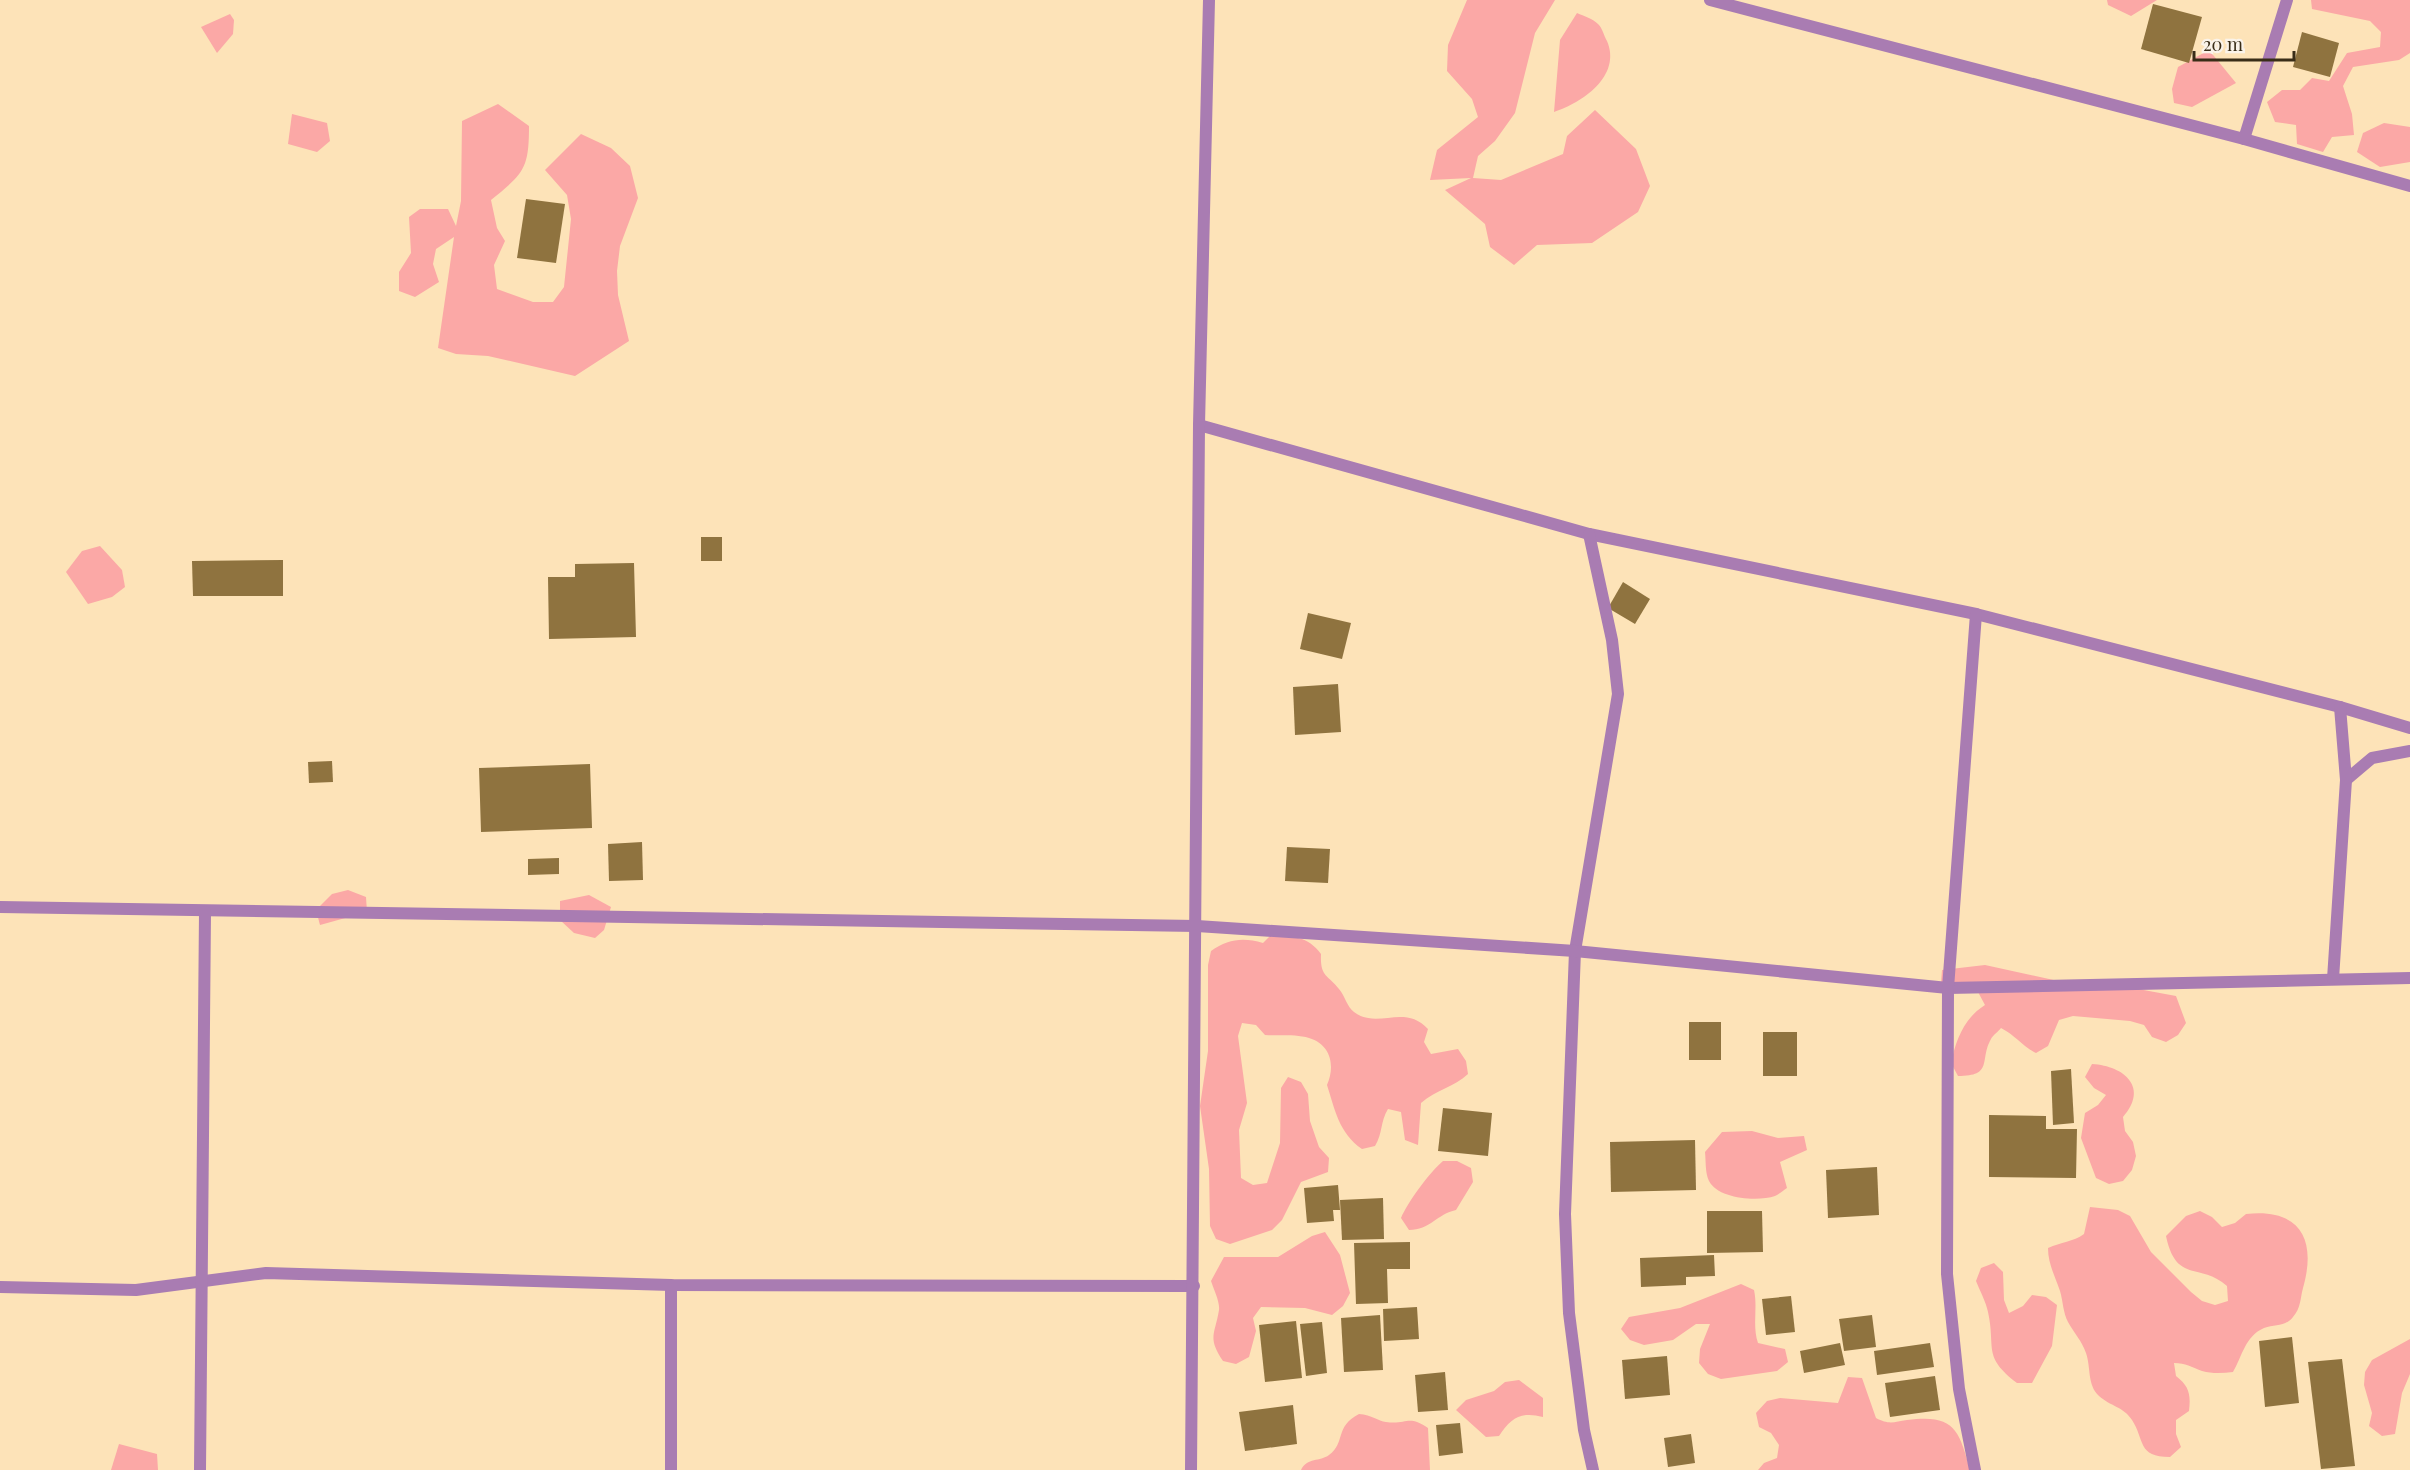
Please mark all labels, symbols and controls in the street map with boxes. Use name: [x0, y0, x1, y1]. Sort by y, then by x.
scale bar: [2194, 24, 2294, 62]
text: 20 m: [2203, 32, 2243, 56]

